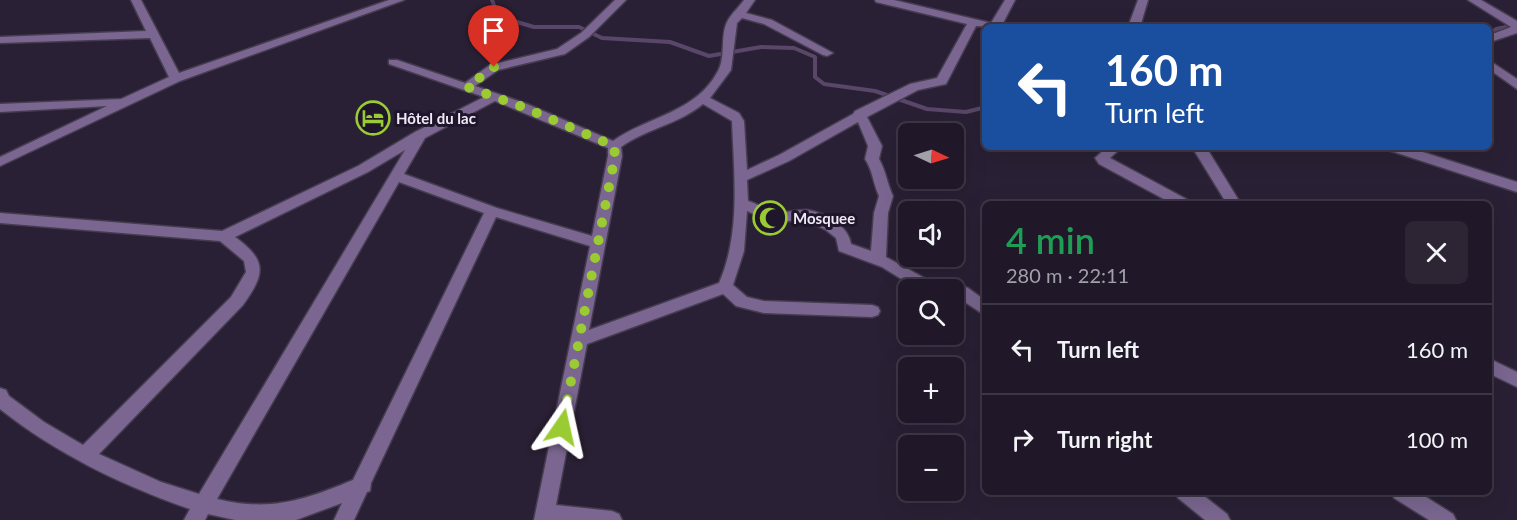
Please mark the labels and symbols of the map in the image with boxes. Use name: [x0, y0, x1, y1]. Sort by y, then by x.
pin: [468, 5, 519, 67]
hotel icon: Hôtel du lac: [355, 100, 391, 136]
place label: Hôtel du lac: [396, 109, 476, 127]
north arrow: [898, 123, 964, 189]
mosque icon: Mosquee: [752, 200, 788, 236]
place label: Mosquee: [793, 209, 855, 227]
position arrow: [530, 395, 594, 459]

